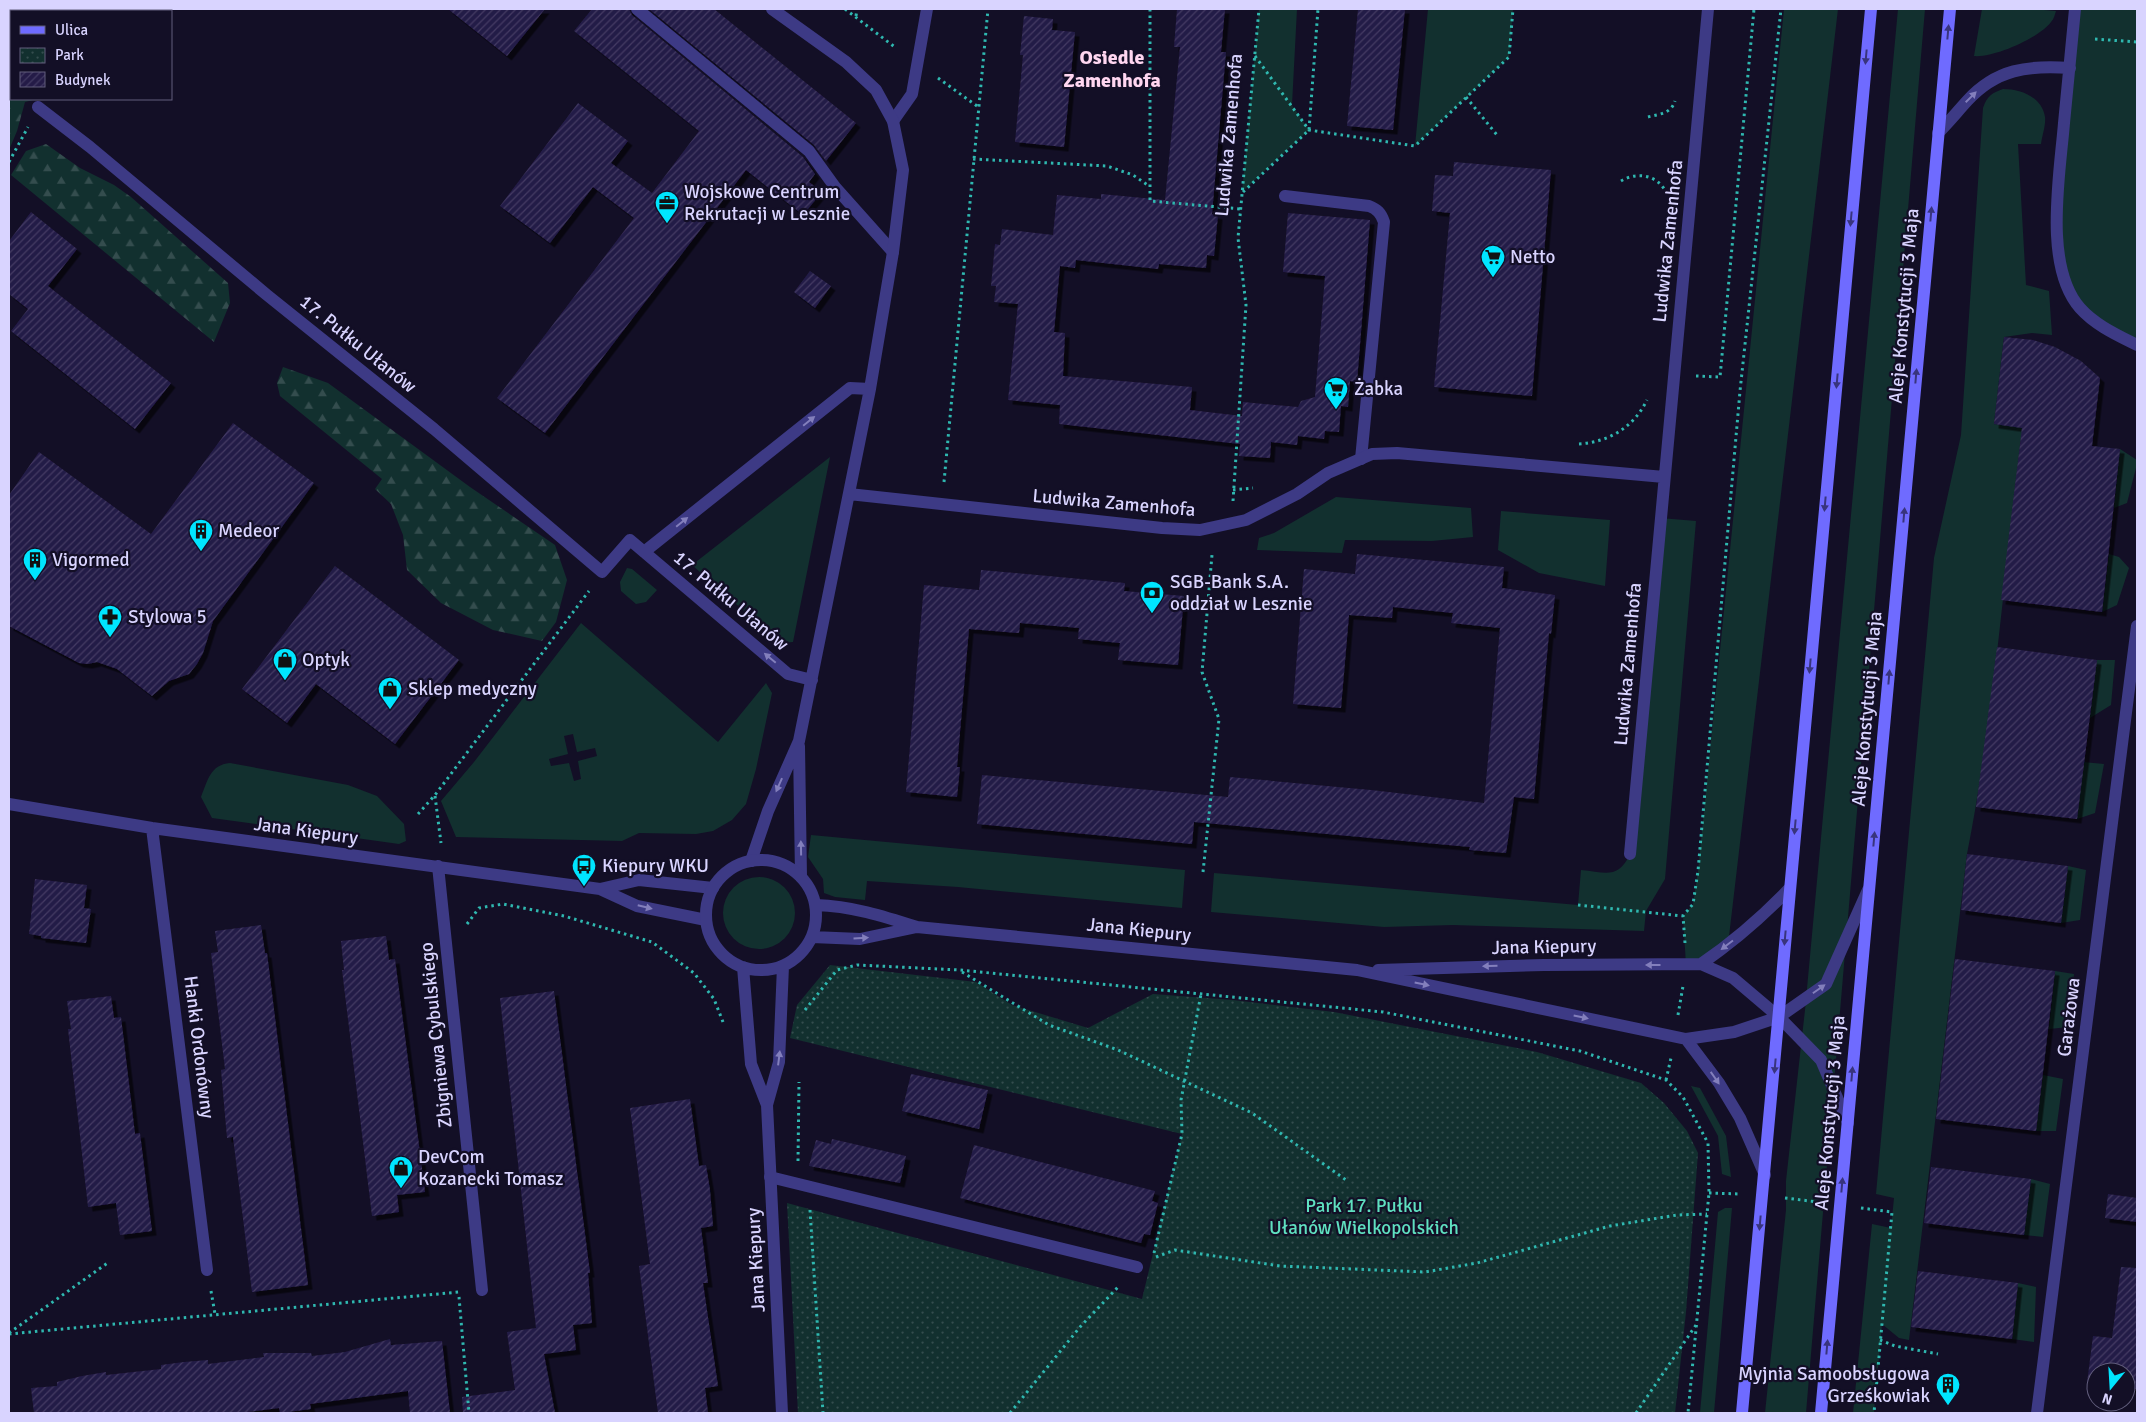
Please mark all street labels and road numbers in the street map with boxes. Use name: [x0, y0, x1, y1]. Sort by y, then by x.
street label: Ludwika Zamenhofa: [1210, 53, 1248, 217]
street label: Ludwika Zamenhofa: [1648, 158, 1688, 324]
street label: Aleje Konstytucji 3 Maja: [1884, 207, 1924, 405]
street label: 17. Pułku Ułanów: [295, 290, 421, 399]
street label: Ludwika Zamenhofa: [1032, 484, 1196, 522]
street label: 17. Pułku Ułanów: [668, 546, 794, 656]
street label: Ludwika Zamenhofa: [1609, 582, 1647, 746]
street label: Aleje Konstytucji 3 Maja: [1847, 610, 1887, 808]
street label: Jana Kiepury: [253, 812, 360, 850]
street label: Jana Kiepury: [1086, 913, 1192, 947]
street label: Jana Kiepury: [1491, 934, 1597, 960]
street label: Zbigniewa Cybulskiego: [414, 941, 458, 1129]
street label: Hanki Ordonówny: [178, 974, 220, 1120]
street label: Garażowa: [2052, 976, 2086, 1058]
street label: Aleje Konstytucji 3 Maja: [1810, 1014, 1850, 1212]
street label: Jana Kiepury: [741, 1207, 771, 1313]

